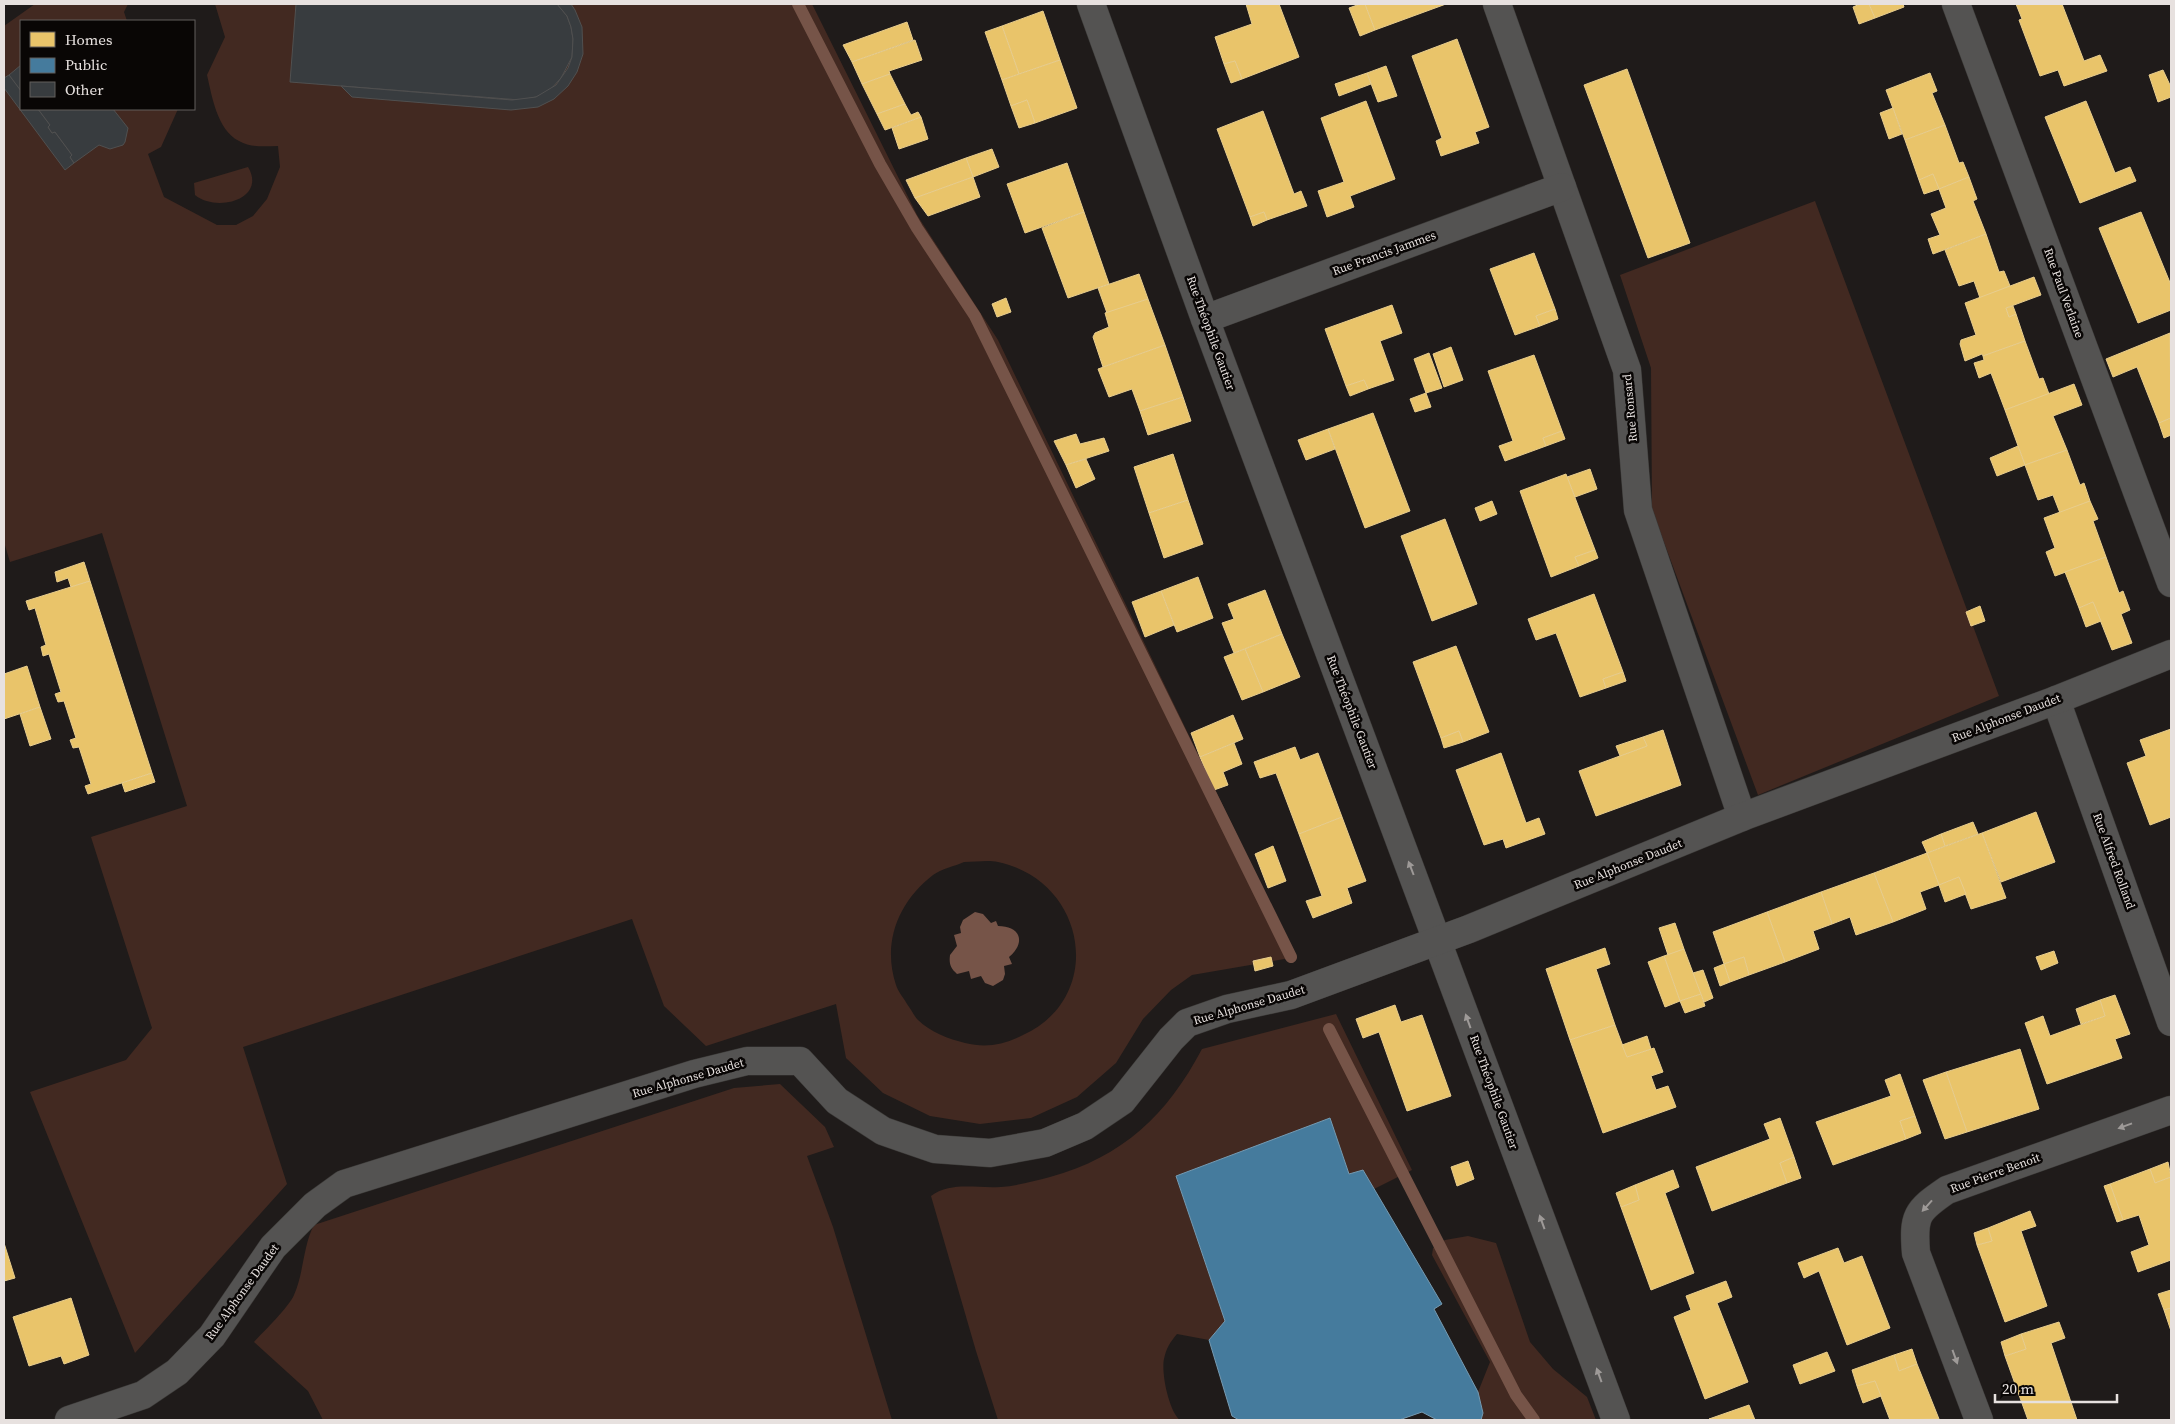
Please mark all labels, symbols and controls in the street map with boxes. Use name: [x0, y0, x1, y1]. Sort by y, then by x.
legend: [20, 20, 195, 110]
text: Homes: [65, 29, 112, 50]
text: Public: [65, 54, 107, 75]
text: Other: [65, 79, 104, 100]
street label: Rue Francis Jammes: [1330, 227, 1438, 279]
street label: Rue Paul Verlaine: [2040, 246, 2088, 340]
street label: Rue Théophile Gautier: [1183, 274, 1239, 392]
street label: Rue Ronsard: [1619, 373, 1641, 443]
street label: Rue Théophile Gautier: [1323, 653, 1381, 771]
street label: Rue Alphonse Daudet: [1949, 690, 2063, 746]
street label: Rue Alfred Rolland: [2089, 811, 2139, 911]
street label: Rue Alphonse Daudet: [1572, 835, 1684, 893]
one-way arrow: [1407, 860, 1415, 875]
street label: Rue Alphonse Daudet: [1191, 981, 1307, 1029]
one-way arrow: [1464, 1013, 1471, 1028]
street label: Rue Théophile Gautier: [1466, 1033, 1522, 1151]
street label: Rue Alphonse Daudet: [630, 1054, 746, 1102]
one-way arrow: [2118, 1123, 2133, 1130]
street label: Rue Pierre Benoit: [1948, 1149, 2042, 1197]
one-way arrow: [1922, 1199, 1933, 1212]
one-way arrow: [1538, 1214, 1546, 1229]
street label: Rue Alphonse Daudet: [202, 1241, 282, 1343]
one-way arrow: [1951, 1350, 1959, 1365]
one-way arrow: [1595, 1367, 1602, 1382]
scale bar: [1995, 1372, 2118, 1404]
text: 20 m: [2002, 1378, 2034, 1399]

